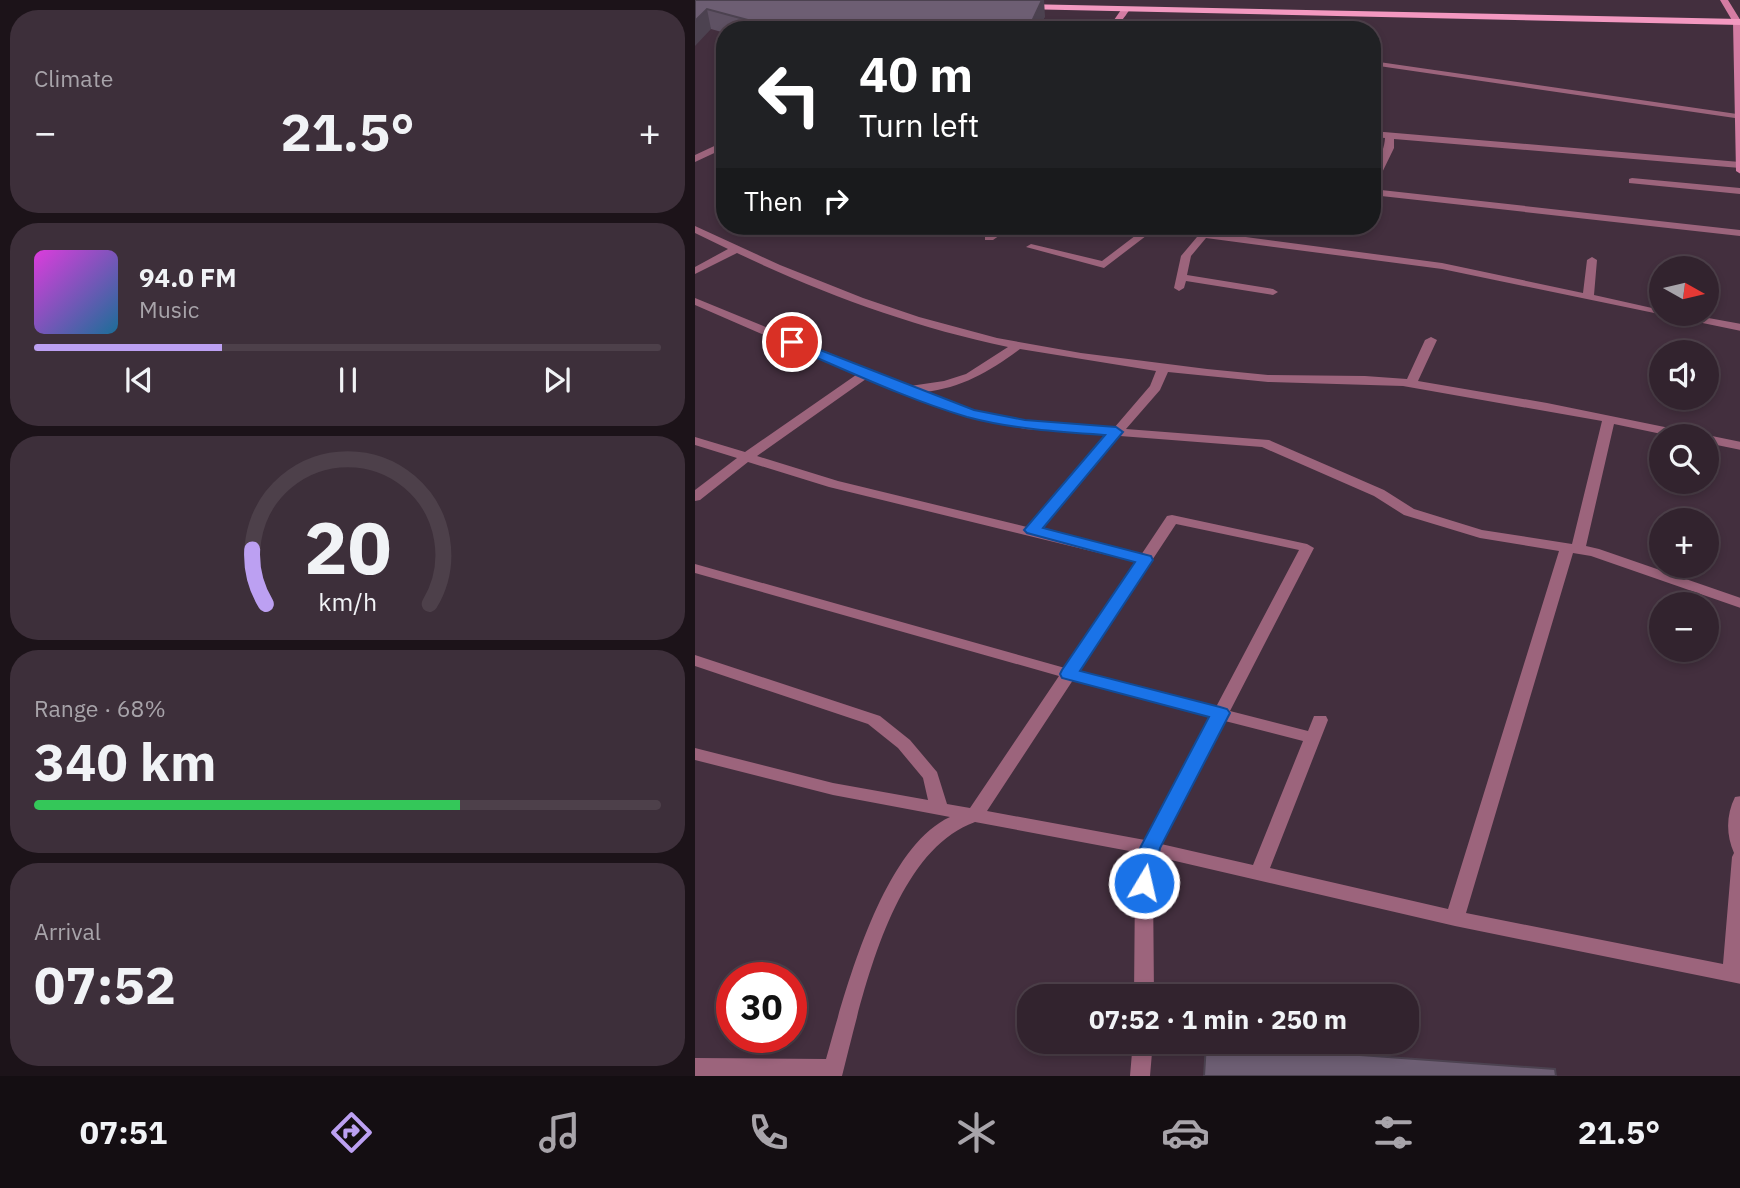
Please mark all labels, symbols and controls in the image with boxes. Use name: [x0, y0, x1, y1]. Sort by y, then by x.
text: 40 m: [859, 42, 973, 105]
icon: left: [744, 49, 835, 140]
text: Climate: [34, 63, 113, 93]
text: 21.5°: [280, 98, 415, 165]
text: Turn left: [859, 104, 979, 146]
text: −: [34, 107, 57, 156]
text: +: [638, 107, 661, 156]
icon: right: [817, 182, 855, 220]
text: Then: [744, 184, 803, 218]
north arrow: [1649, 256, 1719, 326]
map controls: [1649, 256, 1719, 662]
text: 94.0 FM: [139, 260, 237, 294]
text: Music: [139, 294, 199, 324]
pin: [762, 312, 822, 372]
icon: arrive: [773, 323, 811, 361]
button: sound: [1649, 340, 1719, 410]
icon: previous: [120, 361, 158, 399]
icon: pause: [329, 361, 367, 399]
icon: next: [538, 361, 576, 399]
button: search: [1649, 424, 1719, 494]
text: 20: [304, 499, 391, 594]
button: +: [1649, 508, 1719, 578]
text: km/h: [318, 585, 377, 618]
button: −: [1649, 592, 1719, 662]
text: Range · 68%: [34, 693, 166, 723]
text: 340 km: [34, 728, 216, 795]
position arrow: [1107, 846, 1181, 920]
text: Arrival: [34, 916, 101, 946]
text: 07:52: [34, 951, 176, 1018]
speed limit sign: 30: [716, 962, 807, 1053]
text: 07:52 · 1 min · 250 m: [1089, 1002, 1347, 1036]
icon: directions: [327, 1108, 376, 1157]
icon: music: [535, 1108, 584, 1157]
icon: phone: [744, 1108, 793, 1157]
icon: climate: [952, 1108, 1001, 1157]
icon: car: [1161, 1108, 1210, 1157]
icon: filters: [1369, 1108, 1418, 1157]
text: 07:51: [80, 1111, 167, 1153]
text: 21.5°: [1578, 1111, 1660, 1153]

